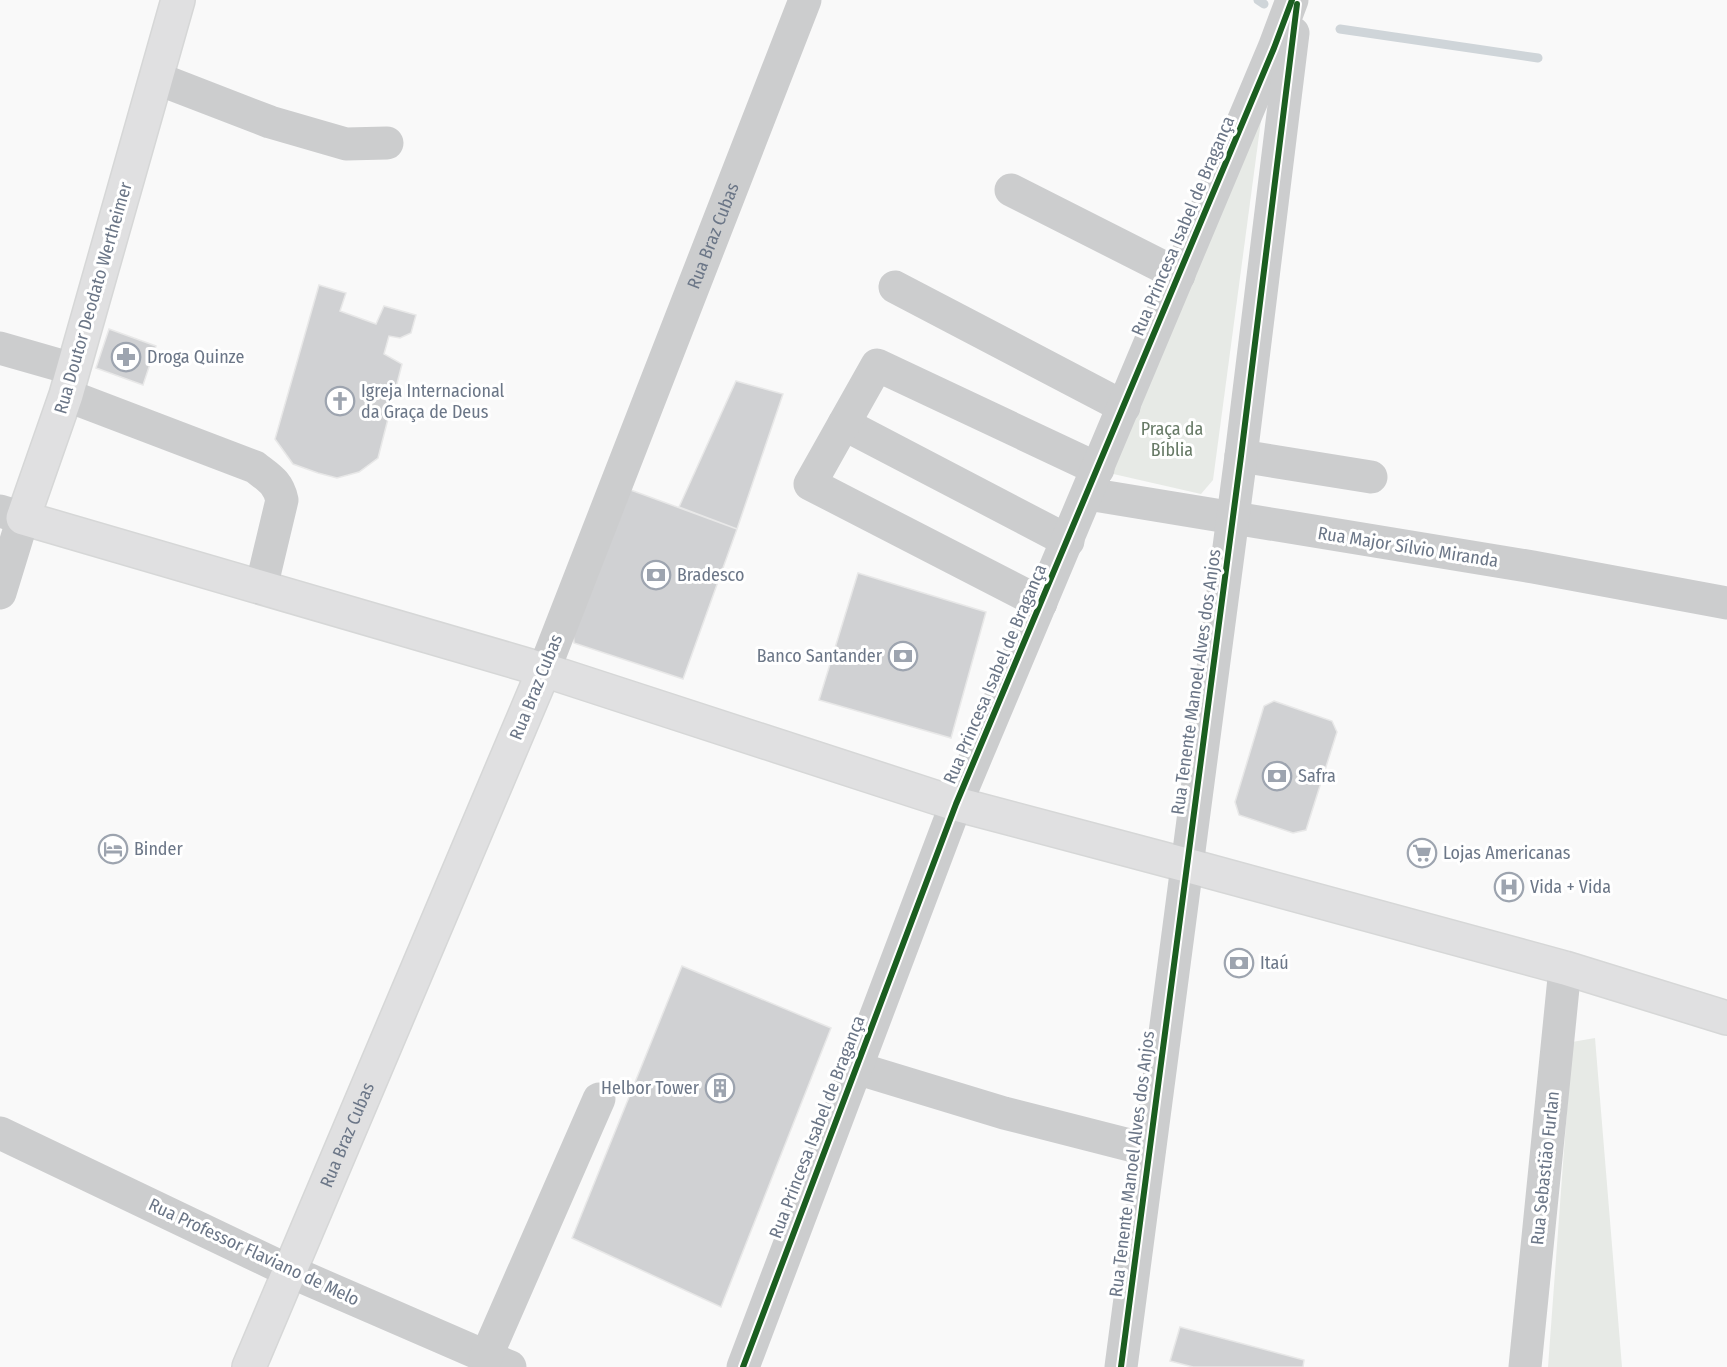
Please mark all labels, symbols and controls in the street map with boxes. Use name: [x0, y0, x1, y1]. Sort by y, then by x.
street label: Rua Princesa Isabel de Bragança: [1127, 113, 1239, 339]
street label: Rua Doutor Deodato Wertheimer: [49, 179, 137, 416]
street label: Rua Braz Cubas: [683, 179, 744, 292]
pharmacy icon: Droga Quinze: [110, 341, 142, 373]
place label: Droga Quinze: [147, 346, 245, 368]
place label: Igreja Internacional da Graça de Deus: [361, 380, 505, 423]
church icon: Igreja Internacional da Graça de Deus: [324, 385, 356, 417]
park label: Praça da Bíblia: [1141, 418, 1203, 461]
street label: Rua Major Sílvio Miranda: [1316, 522, 1500, 572]
street label: Rua Tenente Manoel Alves dos Anjos: [1166, 547, 1226, 816]
bank icon: Bradesco: [640, 559, 672, 591]
street label: Rua Princesa Isabel de Bragança: [939, 561, 1051, 787]
place label: Bradesco: [677, 564, 744, 586]
street label: Rua Braz Cubas: [505, 631, 567, 743]
bank icon: Banco Santander: [887, 640, 919, 672]
place label: Banco Santander: [757, 645, 883, 667]
bank icon: Safra: [1261, 760, 1293, 792]
place label: Safra: [1298, 765, 1336, 787]
hotel icon: Binder: [97, 833, 129, 865]
supermarket icon: Lojas Americanas: [1406, 837, 1438, 869]
place label: Binder: [134, 838, 183, 860]
place label: Lojas Americanas: [1443, 842, 1571, 864]
hospital icon: Vida + Vida: [1493, 871, 1525, 903]
place label: Vida + Vida: [1530, 876, 1611, 898]
bank icon: Itaú: [1223, 947, 1255, 979]
place label: Itaú: [1260, 952, 1289, 974]
street label: Rua Princesa Isabel de Bragança: [764, 1012, 870, 1241]
street label: Rua Tenente Manoel Alves dos Anjos: [1105, 1029, 1159, 1298]
building icon: Helbor Tower: [704, 1072, 736, 1104]
place label: Helbor Tower: [601, 1077, 700, 1099]
street label: Rua Braz Cubas: [315, 1079, 379, 1191]
street label: Rua Sebastião Furlan: [1526, 1090, 1564, 1246]
street label: Rua Professor Flaviano de Melo: [145, 1193, 363, 1311]

